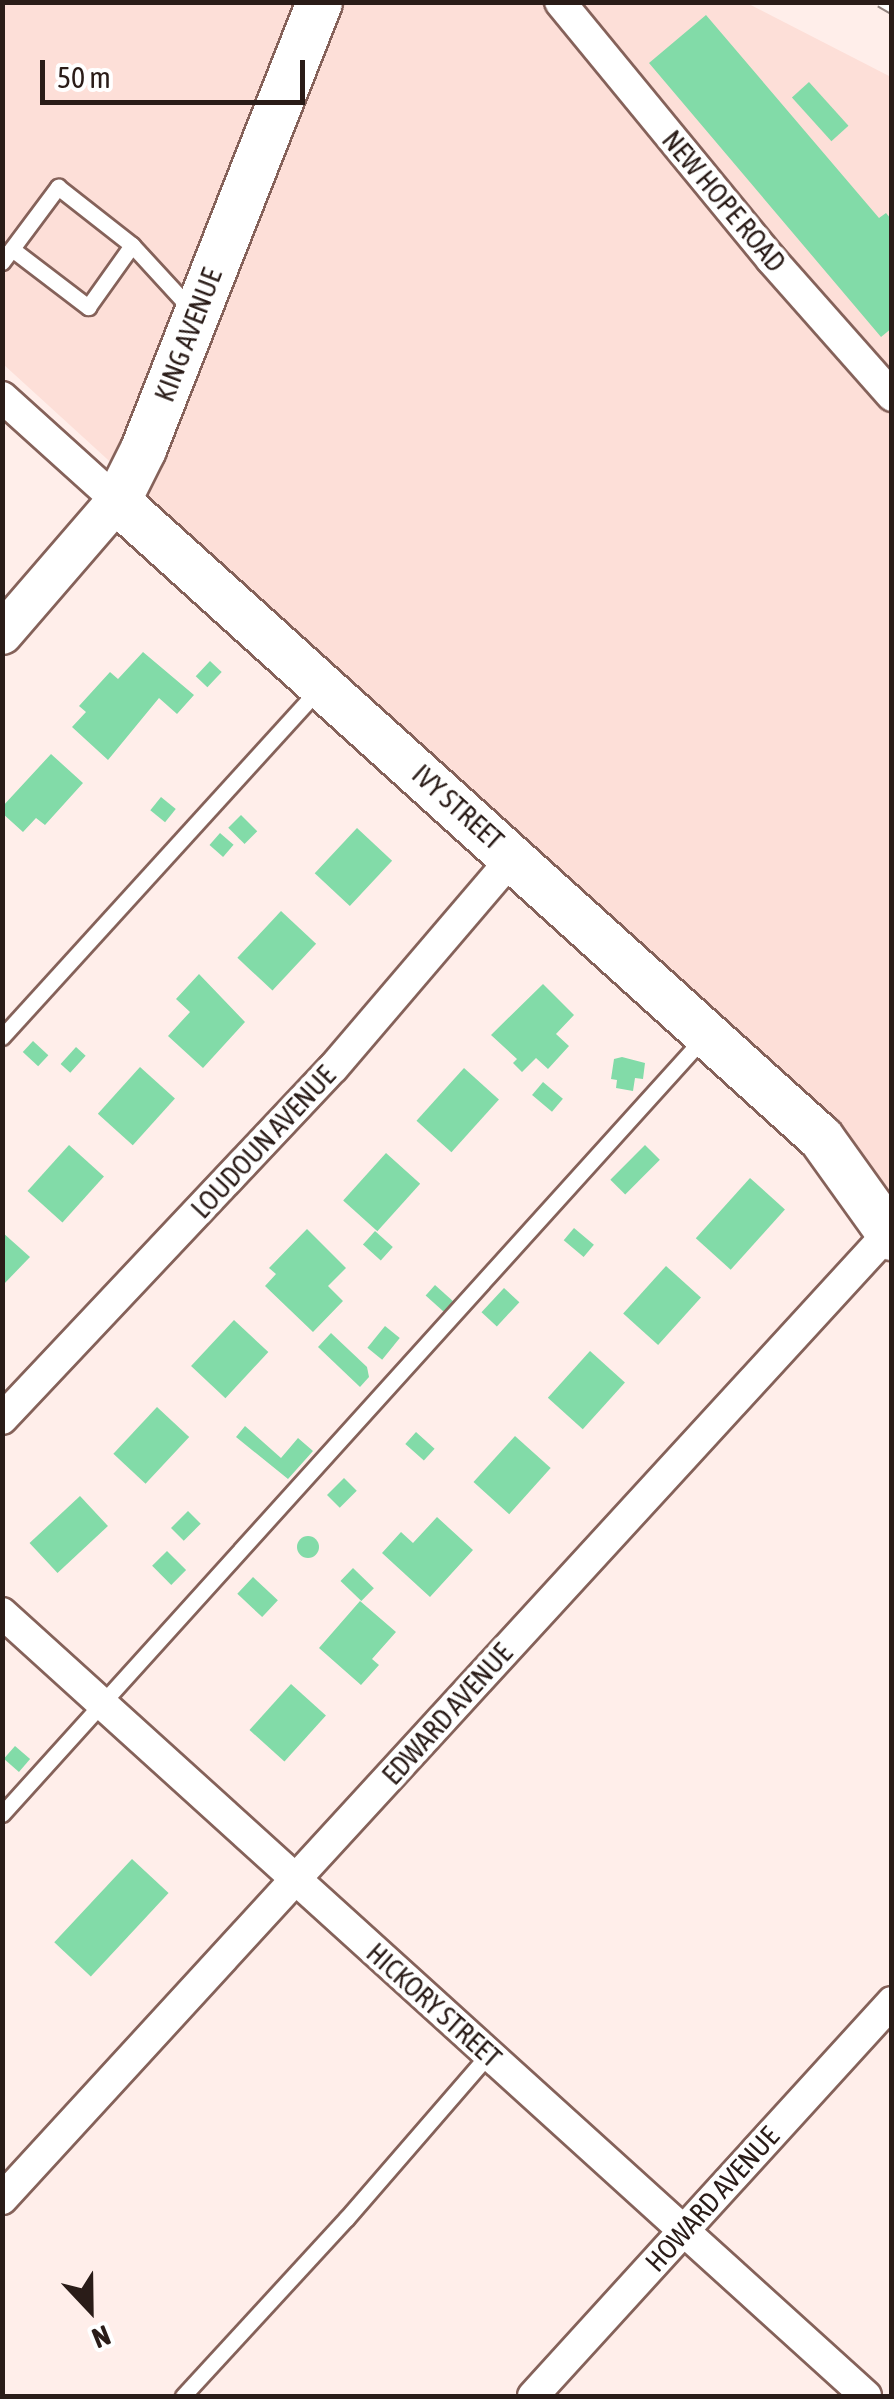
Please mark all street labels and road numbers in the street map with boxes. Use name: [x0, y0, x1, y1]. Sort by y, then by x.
street label: NEW HOPE ROAD: [655, 123, 793, 279]
street label: KING AVENUE: [147, 264, 229, 406]
street label: IVY STREET: [405, 757, 511, 857]
street label: LOUDOUN AVENUE: [184, 1059, 342, 1225]
street label: EDWARD AVENUE: [375, 1637, 519, 1791]
street label: HICKORY STREET: [360, 1936, 508, 2074]
street label: HOWARD AVENUE: [638, 2120, 786, 2278]

